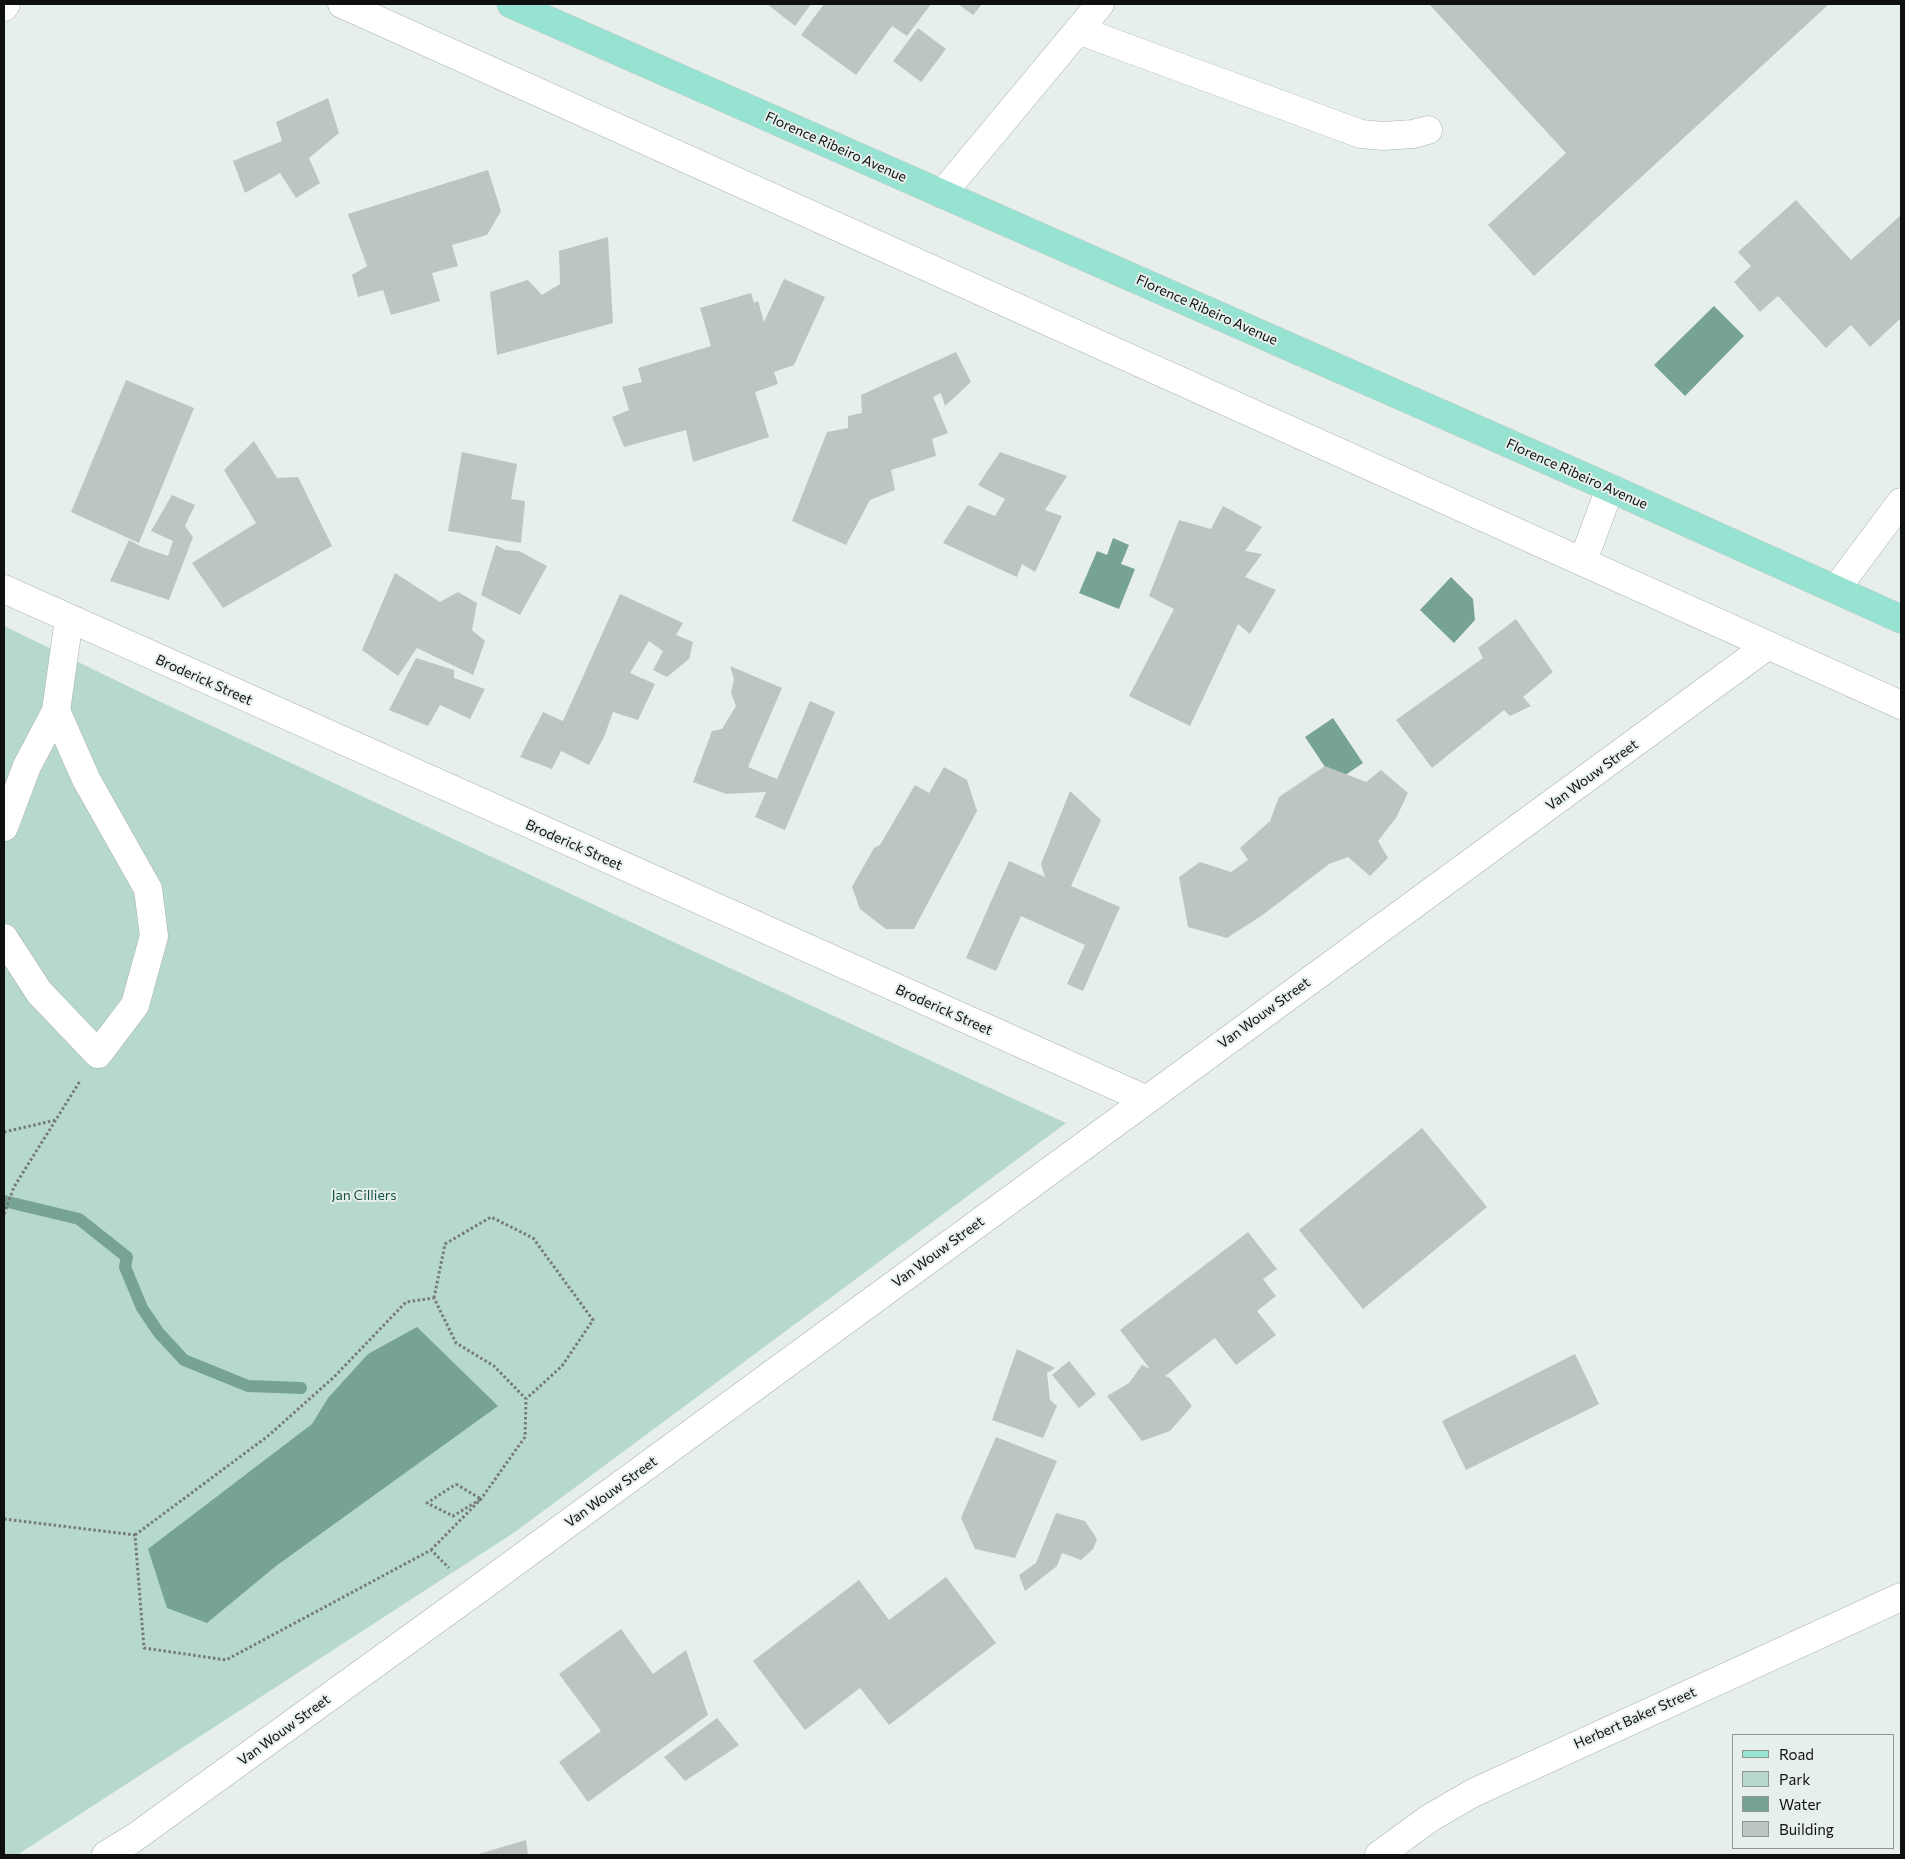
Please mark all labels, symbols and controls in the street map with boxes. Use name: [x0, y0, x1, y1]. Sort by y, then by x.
street label: Florence Ribeiro Avenue: [763, 108, 909, 186]
street label: Florence Ribeiro Avenue: [1134, 271, 1280, 349]
street label: Florence Ribeiro Avenue: [1504, 435, 1650, 513]
street label: Broderick Street: [153, 651, 255, 709]
street label: Van Wouw Street: [1543, 736, 1641, 814]
street label: Broderick Street: [523, 816, 625, 874]
street label: Van Wouw Street: [1215, 974, 1313, 1052]
street label: Broderick Street: [893, 981, 995, 1039]
park label: Jan Cilliers: [331, 1187, 397, 1203]
street label: Van Wouw Street: [889, 1213, 987, 1291]
street label: Van Wouw Street: [562, 1453, 660, 1531]
street label: Herbert Baker Street: [1571, 1683, 1699, 1753]
street label: Van Wouw Street: [235, 1691, 333, 1769]
legend: [1732, 1734, 1895, 1849]
text: Road: [1779, 1745, 1814, 1763]
text: Park: [1779, 1770, 1810, 1788]
text: Water: [1779, 1795, 1821, 1813]
text: Building: [1779, 1820, 1834, 1838]

